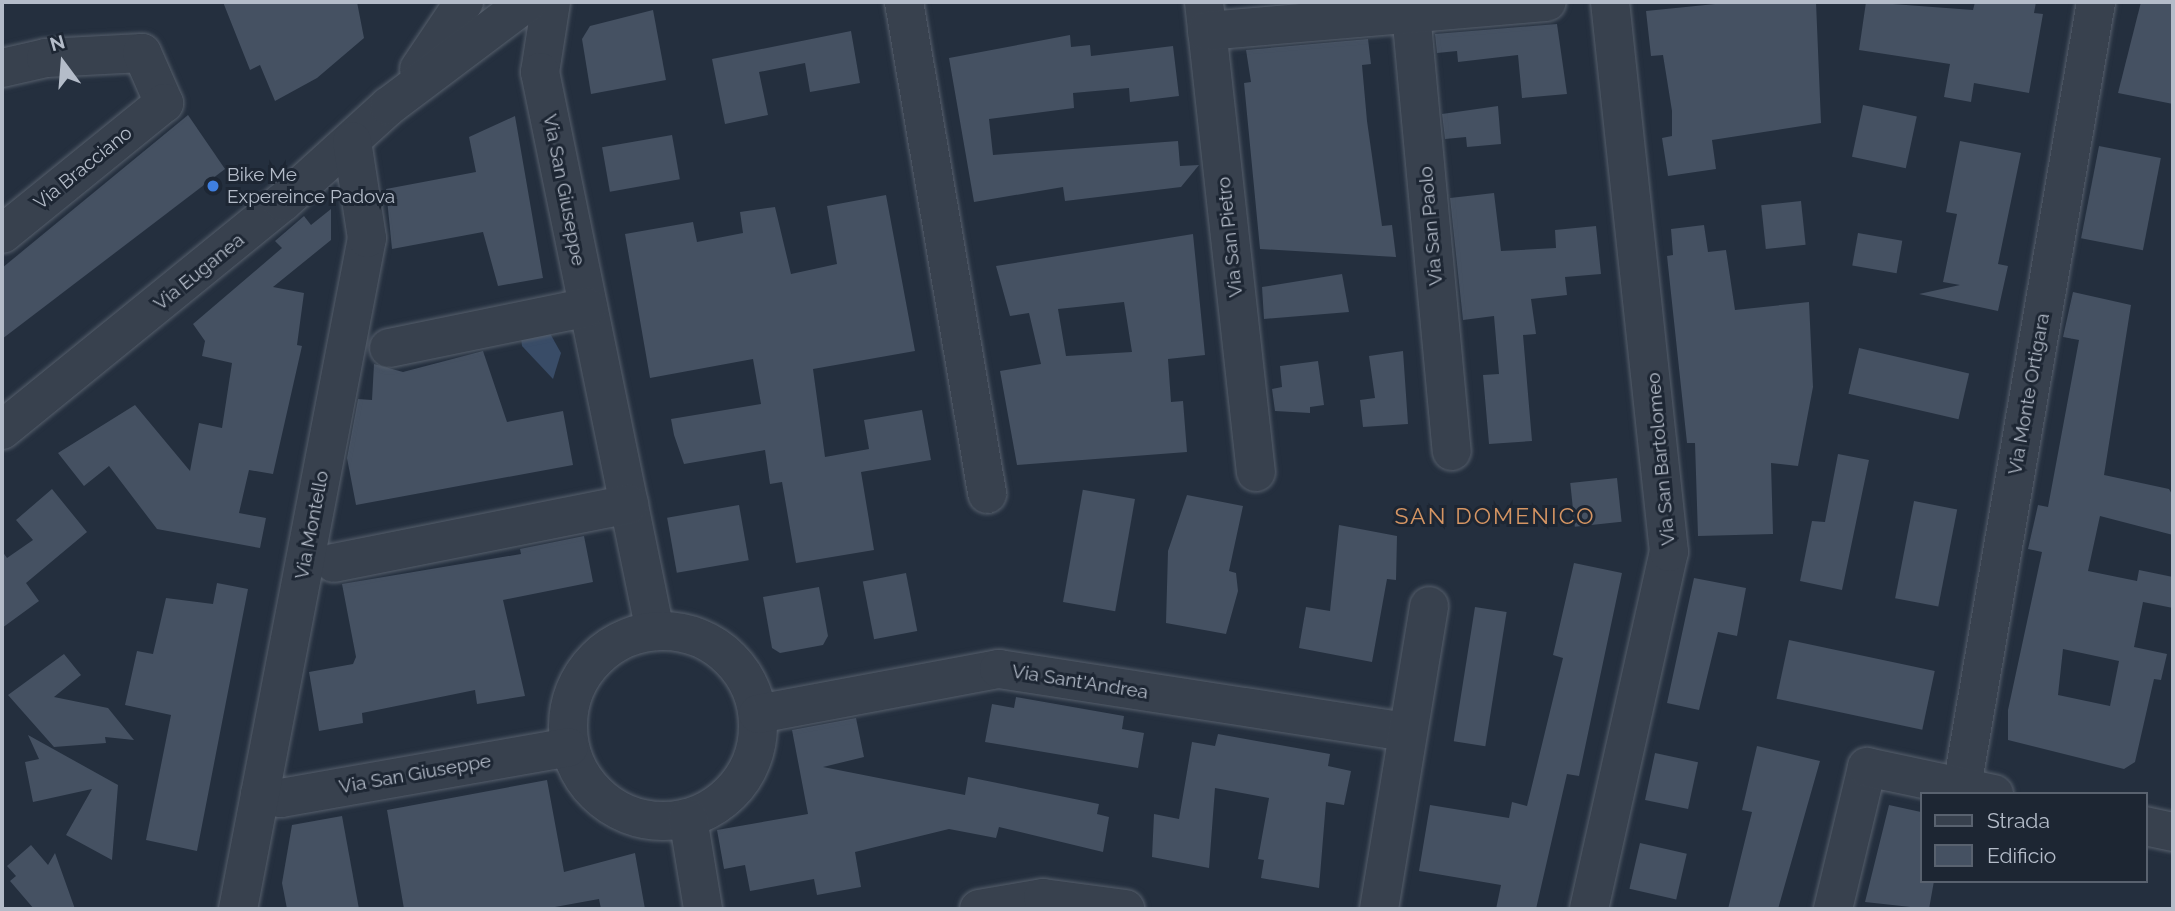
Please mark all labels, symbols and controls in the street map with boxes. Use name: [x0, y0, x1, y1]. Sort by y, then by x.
north arrow: [28, 28, 98, 98]
text: N: [47, 30, 67, 55]
street label: Via San Giuseppe: [538, 112, 590, 268]
street label: Via Bracciano: [29, 122, 137, 214]
place label: Bike Me Expereince Padova: [227, 164, 395, 208]
street label: Via San Paolo: [1414, 165, 1448, 287]
street label: Via San Pietro: [1212, 176, 1248, 298]
marker: Bike Me Expereince Padova: [205, 178, 221, 194]
street label: Via Euganea: [149, 229, 249, 315]
street label: Via Monte Ortigara: [2004, 311, 2054, 477]
street label: Via San Bartolomeo: [1642, 372, 1680, 546]
street label: Via Montello: [290, 469, 334, 581]
district label: SAN DOMENICO: [1396, 502, 1594, 530]
street label: Via Sant'Andrea: [1010, 660, 1150, 704]
street label: Via San Giuseppe: [337, 749, 493, 799]
legend: [1920, 792, 2147, 883]
text: Strada: [1987, 808, 2050, 833]
text: Edificio: [1987, 843, 2056, 868]

